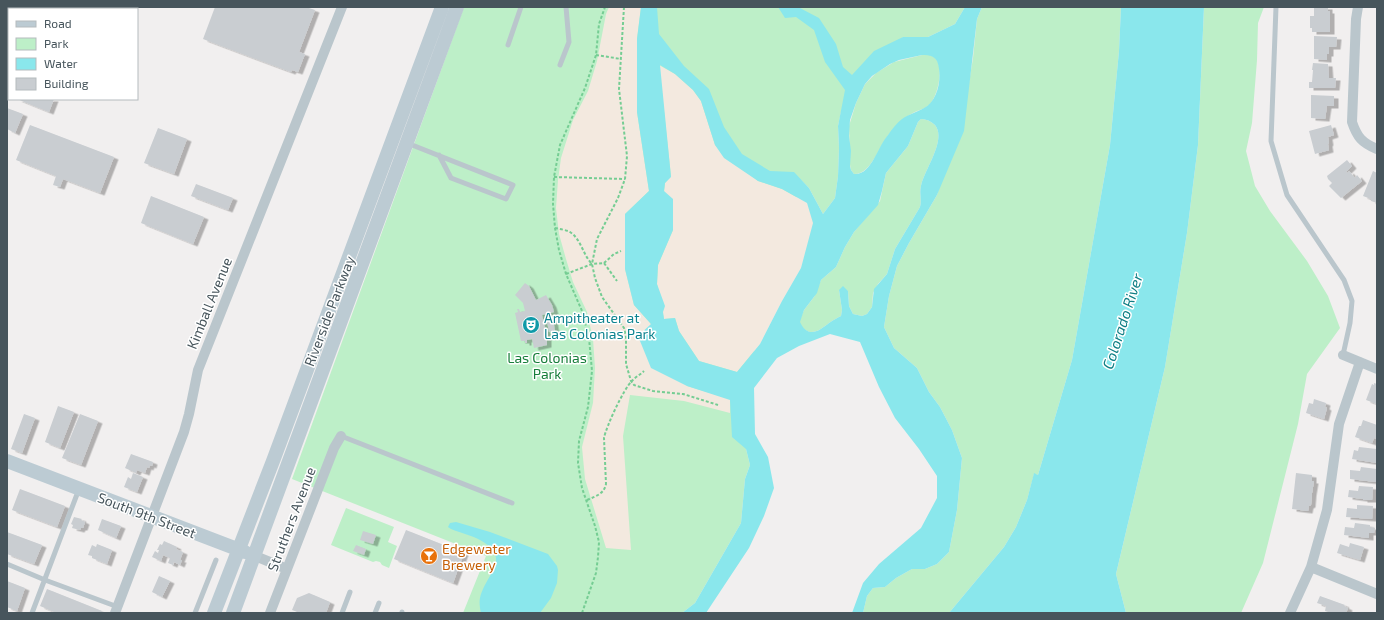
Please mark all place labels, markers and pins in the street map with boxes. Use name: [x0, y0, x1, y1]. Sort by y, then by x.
place label: Ampitheater at Las Colonias Park: [544, 309, 655, 342]
theatre icon: Ampitheater at Las Colonias Park: [521, 315, 541, 335]
place label: Edgewater Brewery: [442, 540, 511, 573]
bar icon: Edgewater Brewery: [419, 546, 439, 566]

